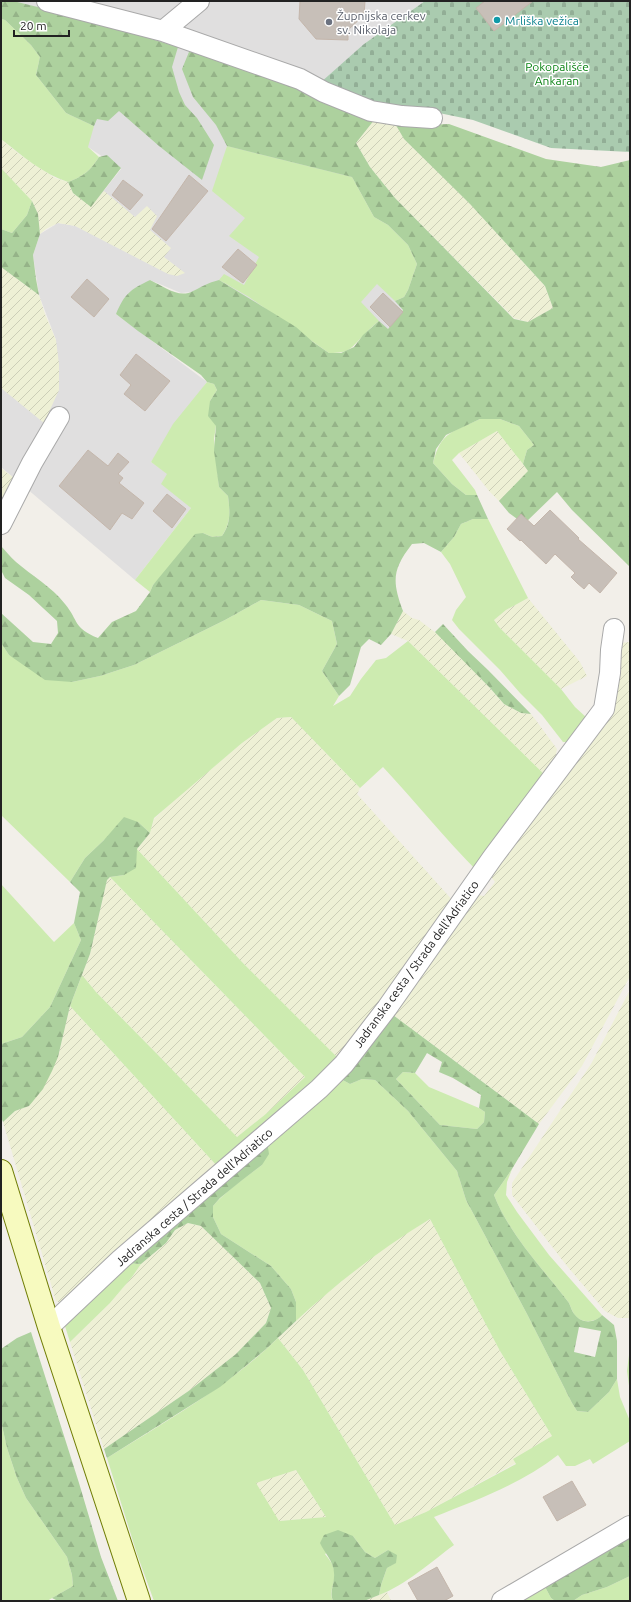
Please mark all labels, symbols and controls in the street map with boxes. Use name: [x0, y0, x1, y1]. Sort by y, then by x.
place label: Župnijska cerkev sv. Nikolaja: [337, 9, 426, 36]
scale bar: [14, 12, 69, 38]
place label: Mrliška vežica: [505, 14, 579, 27]
marker: Mrliška vežica: [492, 15, 502, 25]
marker: Župnijska cerkev sv. Nikolaja: [324, 17, 334, 27]
text: 20 m: [20, 19, 47, 32]
park label: Pokopališče Ankaran: [525, 60, 589, 87]
street label: Jadranska cesta / Strada dell'Adriatico: [351, 878, 481, 1050]
street label: Jadranska cesta / Strada dell'Adriatico: [113, 1125, 275, 1269]

